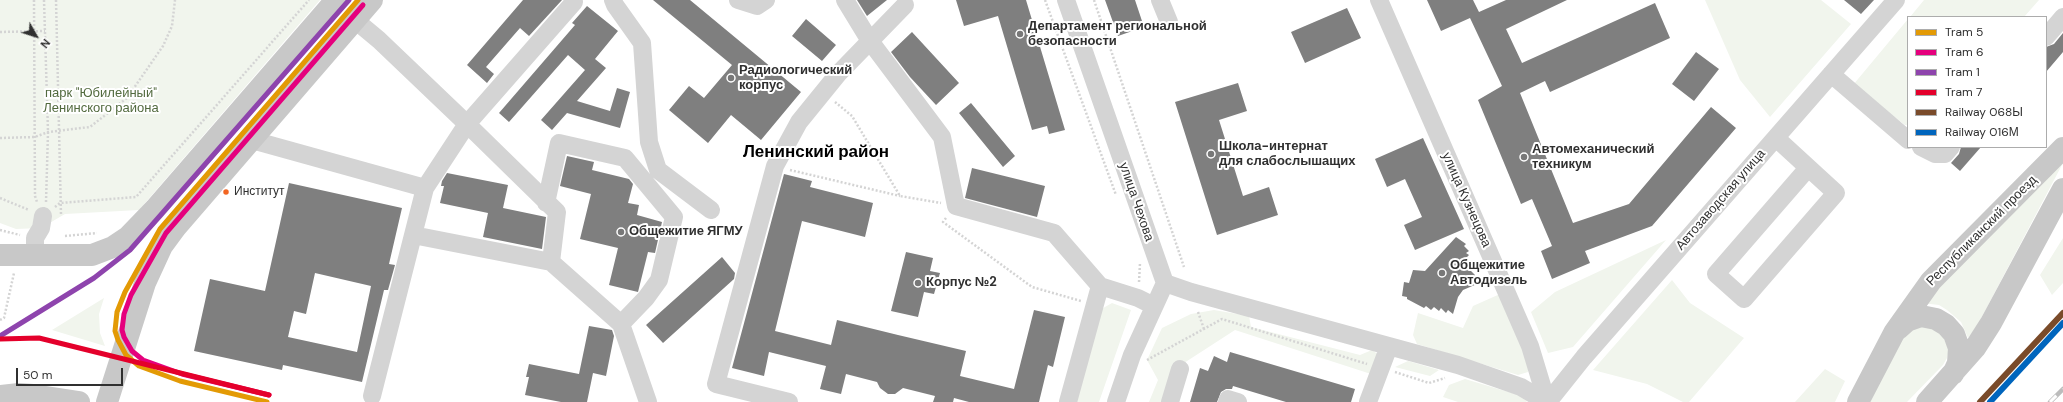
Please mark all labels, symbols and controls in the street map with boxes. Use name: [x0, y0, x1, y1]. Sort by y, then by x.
north arrow: [16, 16, 56, 56]
legend: [1907, 16, 2047, 148]
place label: Департамент региональной безопасности: [1028, 19, 1207, 50]
text: Tram 5: [1945, 24, 1983, 40]
marker: Департамент региональной безопасности: [1015, 29, 1025, 39]
text: N: [37, 36, 53, 51]
text: Tram 6: [1945, 44, 1983, 60]
place label: Радиологический корпус: [739, 63, 852, 94]
text: Tram 1: [1945, 64, 1980, 80]
marker: Радиологический корпус: [726, 73, 736, 83]
text: Tram 7: [1945, 84, 1982, 100]
park label: парк "Юбилейный" Ленинского района: [43, 86, 159, 117]
text: Railway 068Ы: [1945, 104, 2023, 120]
text: Railway 016М: [1945, 124, 2019, 140]
place label: Школа-интернат для слабослышащих: [1219, 139, 1356, 170]
place label: Автомеханический техникум: [1532, 142, 1654, 173]
district label: Ленинский район: [743, 143, 889, 163]
street label: Автозаводская улица: [1673, 146, 1769, 254]
marker: Школа-интернат для слабослышащих: [1206, 149, 1216, 159]
street label: улица Кузнецова: [1438, 150, 1494, 250]
marker: Автомеханический техникум: [1519, 152, 1529, 162]
street label: улица Чехова: [1115, 161, 1157, 243]
street label: Республиканский проезд: [1924, 173, 2040, 289]
place label: Институт: [234, 185, 285, 199]
marker: Институт: [221, 187, 231, 197]
place label: Общежитие ЯГМУ: [629, 224, 743, 240]
marker: Общежитие ЯГМУ: [616, 227, 626, 237]
place label: Общежитие Автодизель: [1450, 258, 1527, 289]
marker: Общежитие Автодизель: [1437, 268, 1447, 278]
place label: Корпус №2: [926, 275, 997, 291]
marker: Корпус №2: [913, 278, 923, 288]
scale bar: [18, 360, 125, 386]
text: 50 m: [23, 367, 52, 383]

